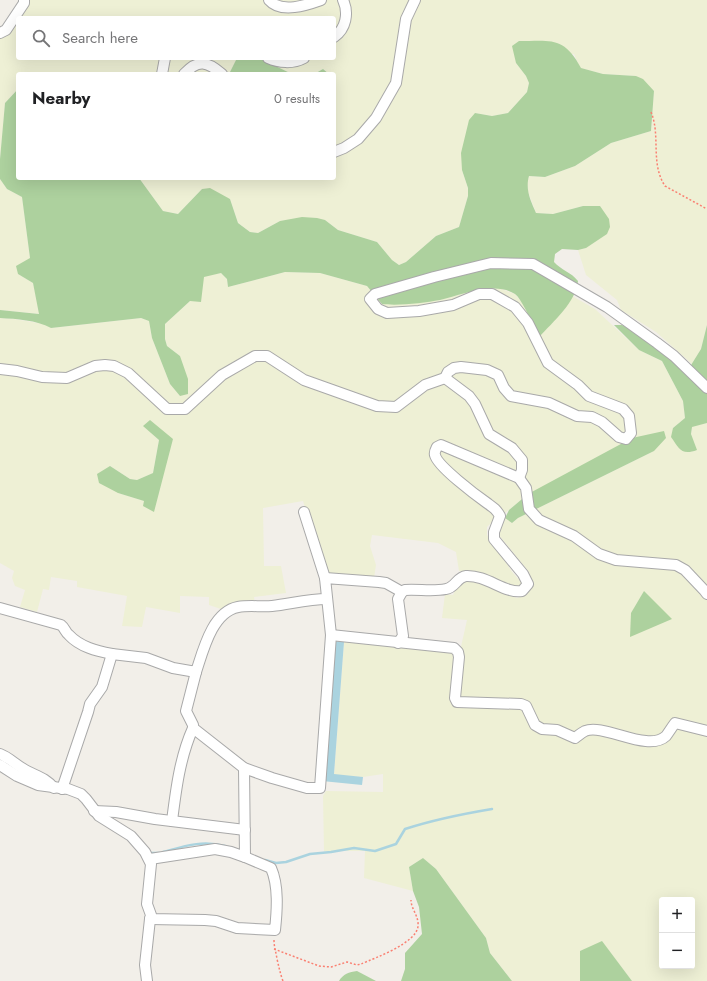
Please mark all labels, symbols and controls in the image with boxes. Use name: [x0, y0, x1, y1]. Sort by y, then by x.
search box: [16, 16, 336, 60]
icon: search: [30, 27, 52, 49]
text: Search here: [62, 27, 138, 49]
text: Nearby: [32, 86, 90, 110]
text: 0 results: [274, 89, 320, 108]
map controls: [659, 897, 695, 969]
button: +: [659, 897, 695, 933]
button: −: [659, 933, 695, 969]

